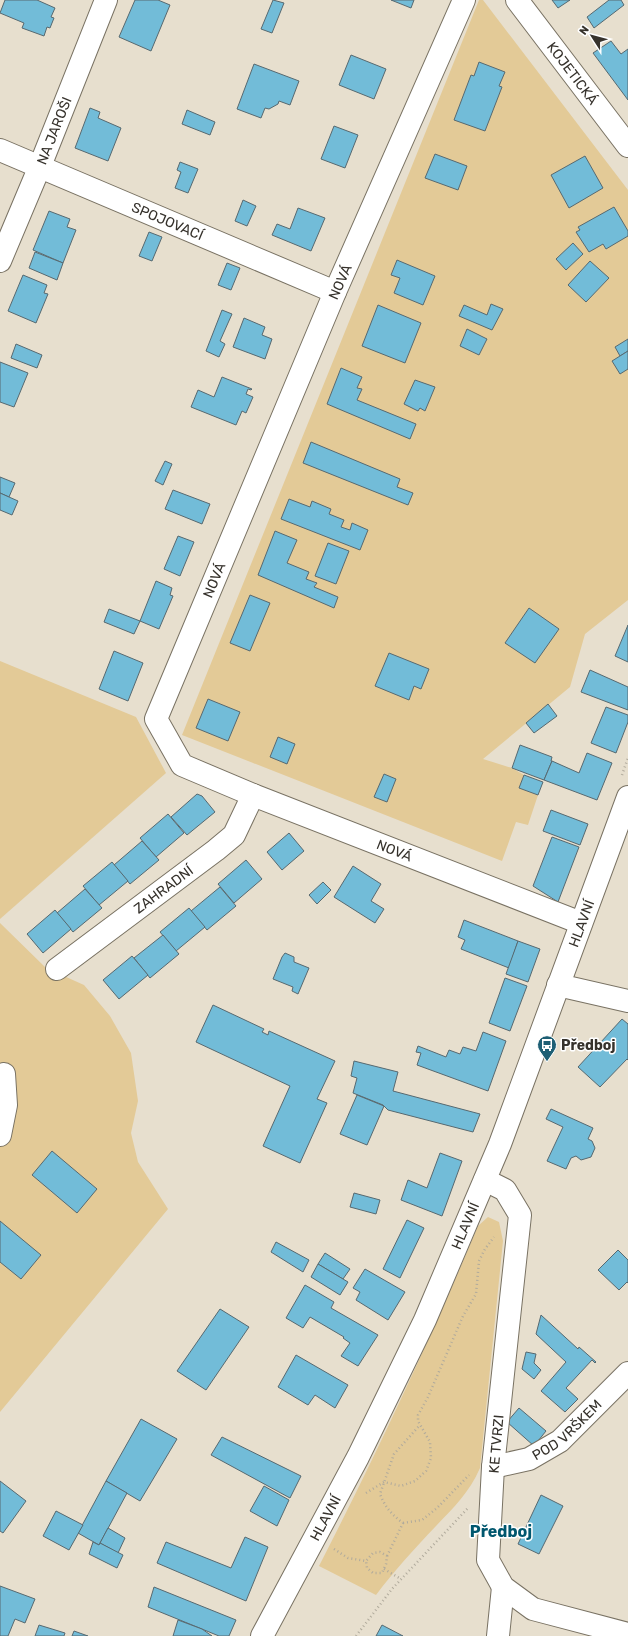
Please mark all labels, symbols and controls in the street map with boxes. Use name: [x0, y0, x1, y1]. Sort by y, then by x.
north arrow: [572, 16, 612, 56]
text: N: [577, 23, 592, 37]
street label: KOJETICKÁ: [543, 39, 603, 109]
street label: NA JAROŠI: [33, 95, 76, 167]
street label: SPOJOVACÍ: [129, 199, 207, 245]
street label: NOVÁ: [324, 261, 356, 302]
street label: NOVÁ: [199, 559, 230, 600]
street label: NOVÁ: [374, 836, 415, 866]
street label: ZAHRADNÍ: [131, 861, 198, 917]
street label: HLAVNÍ: [565, 896, 599, 950]
bus stop icon: Předboj: [536, 1034, 558, 1062]
place label: Předboj: [561, 1037, 616, 1054]
street label: HLAVNÍ: [448, 1199, 484, 1252]
street label: POD VRŠKEM: [529, 1396, 606, 1464]
street label: KE TVRZI: [485, 1414, 508, 1474]
street label: HLAVNÍ: [307, 1491, 345, 1544]
district label: Předboj: [470, 1522, 532, 1541]

